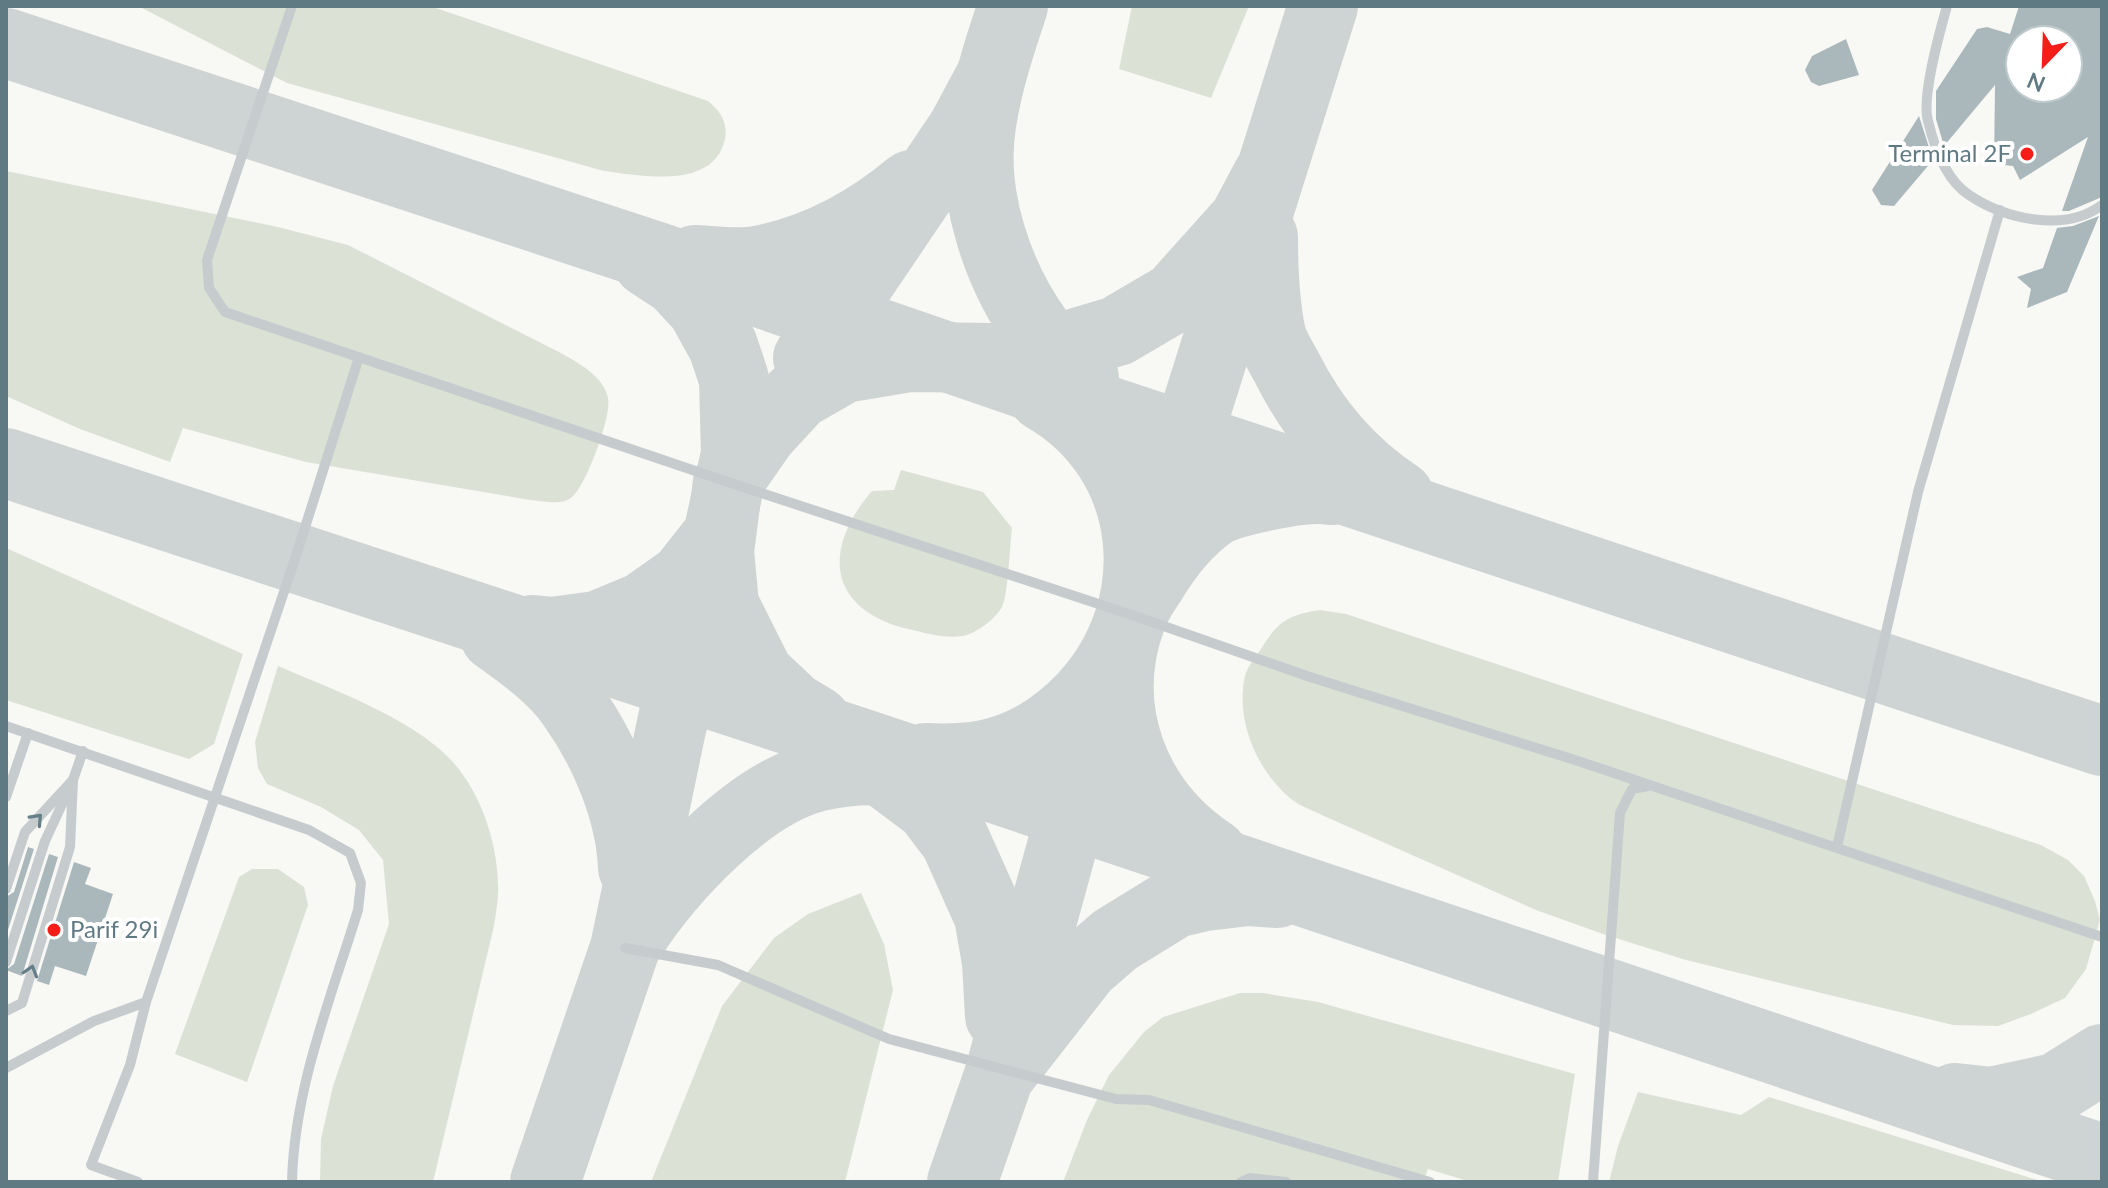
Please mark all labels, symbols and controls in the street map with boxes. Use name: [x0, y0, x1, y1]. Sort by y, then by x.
north arrow: [2004, 24, 2084, 104]
text: N: [2023, 67, 2049, 99]
place label: Terminal 2F: [1888, 138, 2011, 167]
marker: Terminal 2F: [2018, 145, 2036, 163]
one-way arrow: [28, 814, 43, 828]
place label: Parif 29i: [70, 914, 158, 943]
marker: Parif 29i: [45, 921, 63, 939]
one-way arrow: [22, 965, 38, 979]

